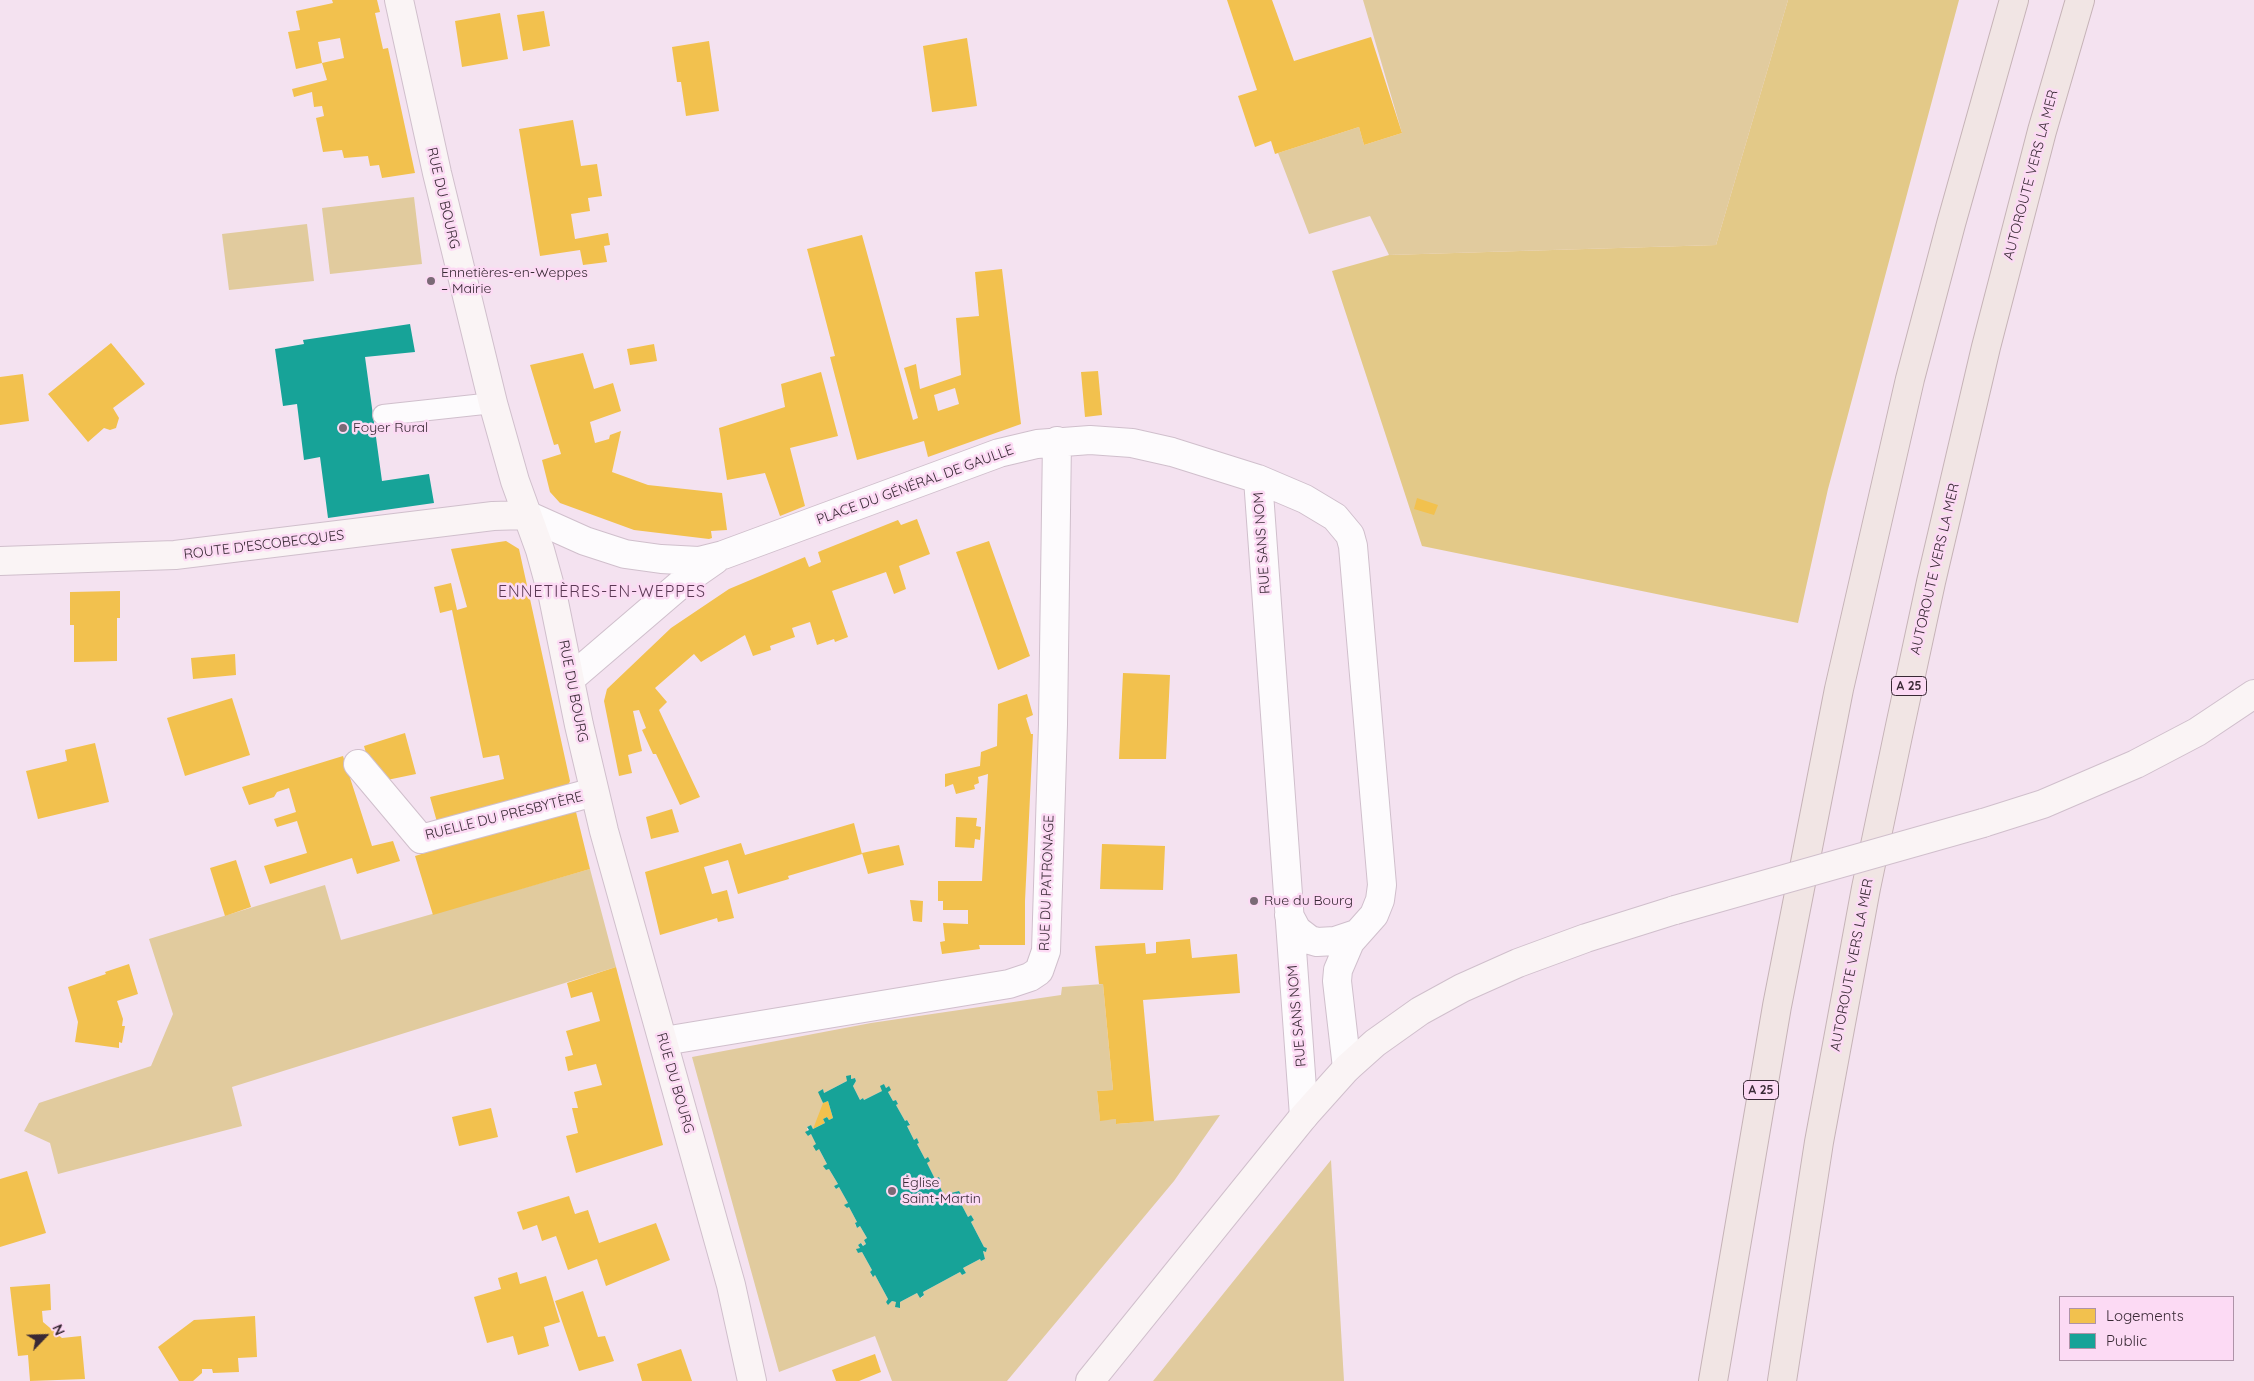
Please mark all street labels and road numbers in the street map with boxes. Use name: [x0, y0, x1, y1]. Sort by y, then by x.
street label: AUTOROUTE VERS LA MER: [2000, 88, 2062, 262]
street label: RUE DU BOURG: [423, 146, 463, 250]
street label: PLACE DU GÉNÉRAL DE GAULLE: [814, 441, 1016, 529]
street label: AUTOROUTE VERS LA MER: [1907, 482, 1963, 656]
street label: RUE SANS NOM: [1250, 491, 1274, 595]
street label: ROUTE D'ESCOBECQUES: [183, 527, 345, 563]
street label: RUE DU BOURG: [555, 638, 591, 744]
road number: A 25: [1892, 676, 1926, 696]
street label: RUELLE DU PRESBYTÈRE: [423, 788, 585, 844]
street label: RUE DU PATRONAGE: [1036, 815, 1058, 951]
street label: AUTOROUTE VERS LA MER: [1827, 877, 1877, 1053]
street label: RUE SANS NOM: [1284, 964, 1310, 1068]
street label: RUE DU BOURG: [653, 1031, 697, 1135]
road number: A 25: [1744, 1080, 1778, 1100]

